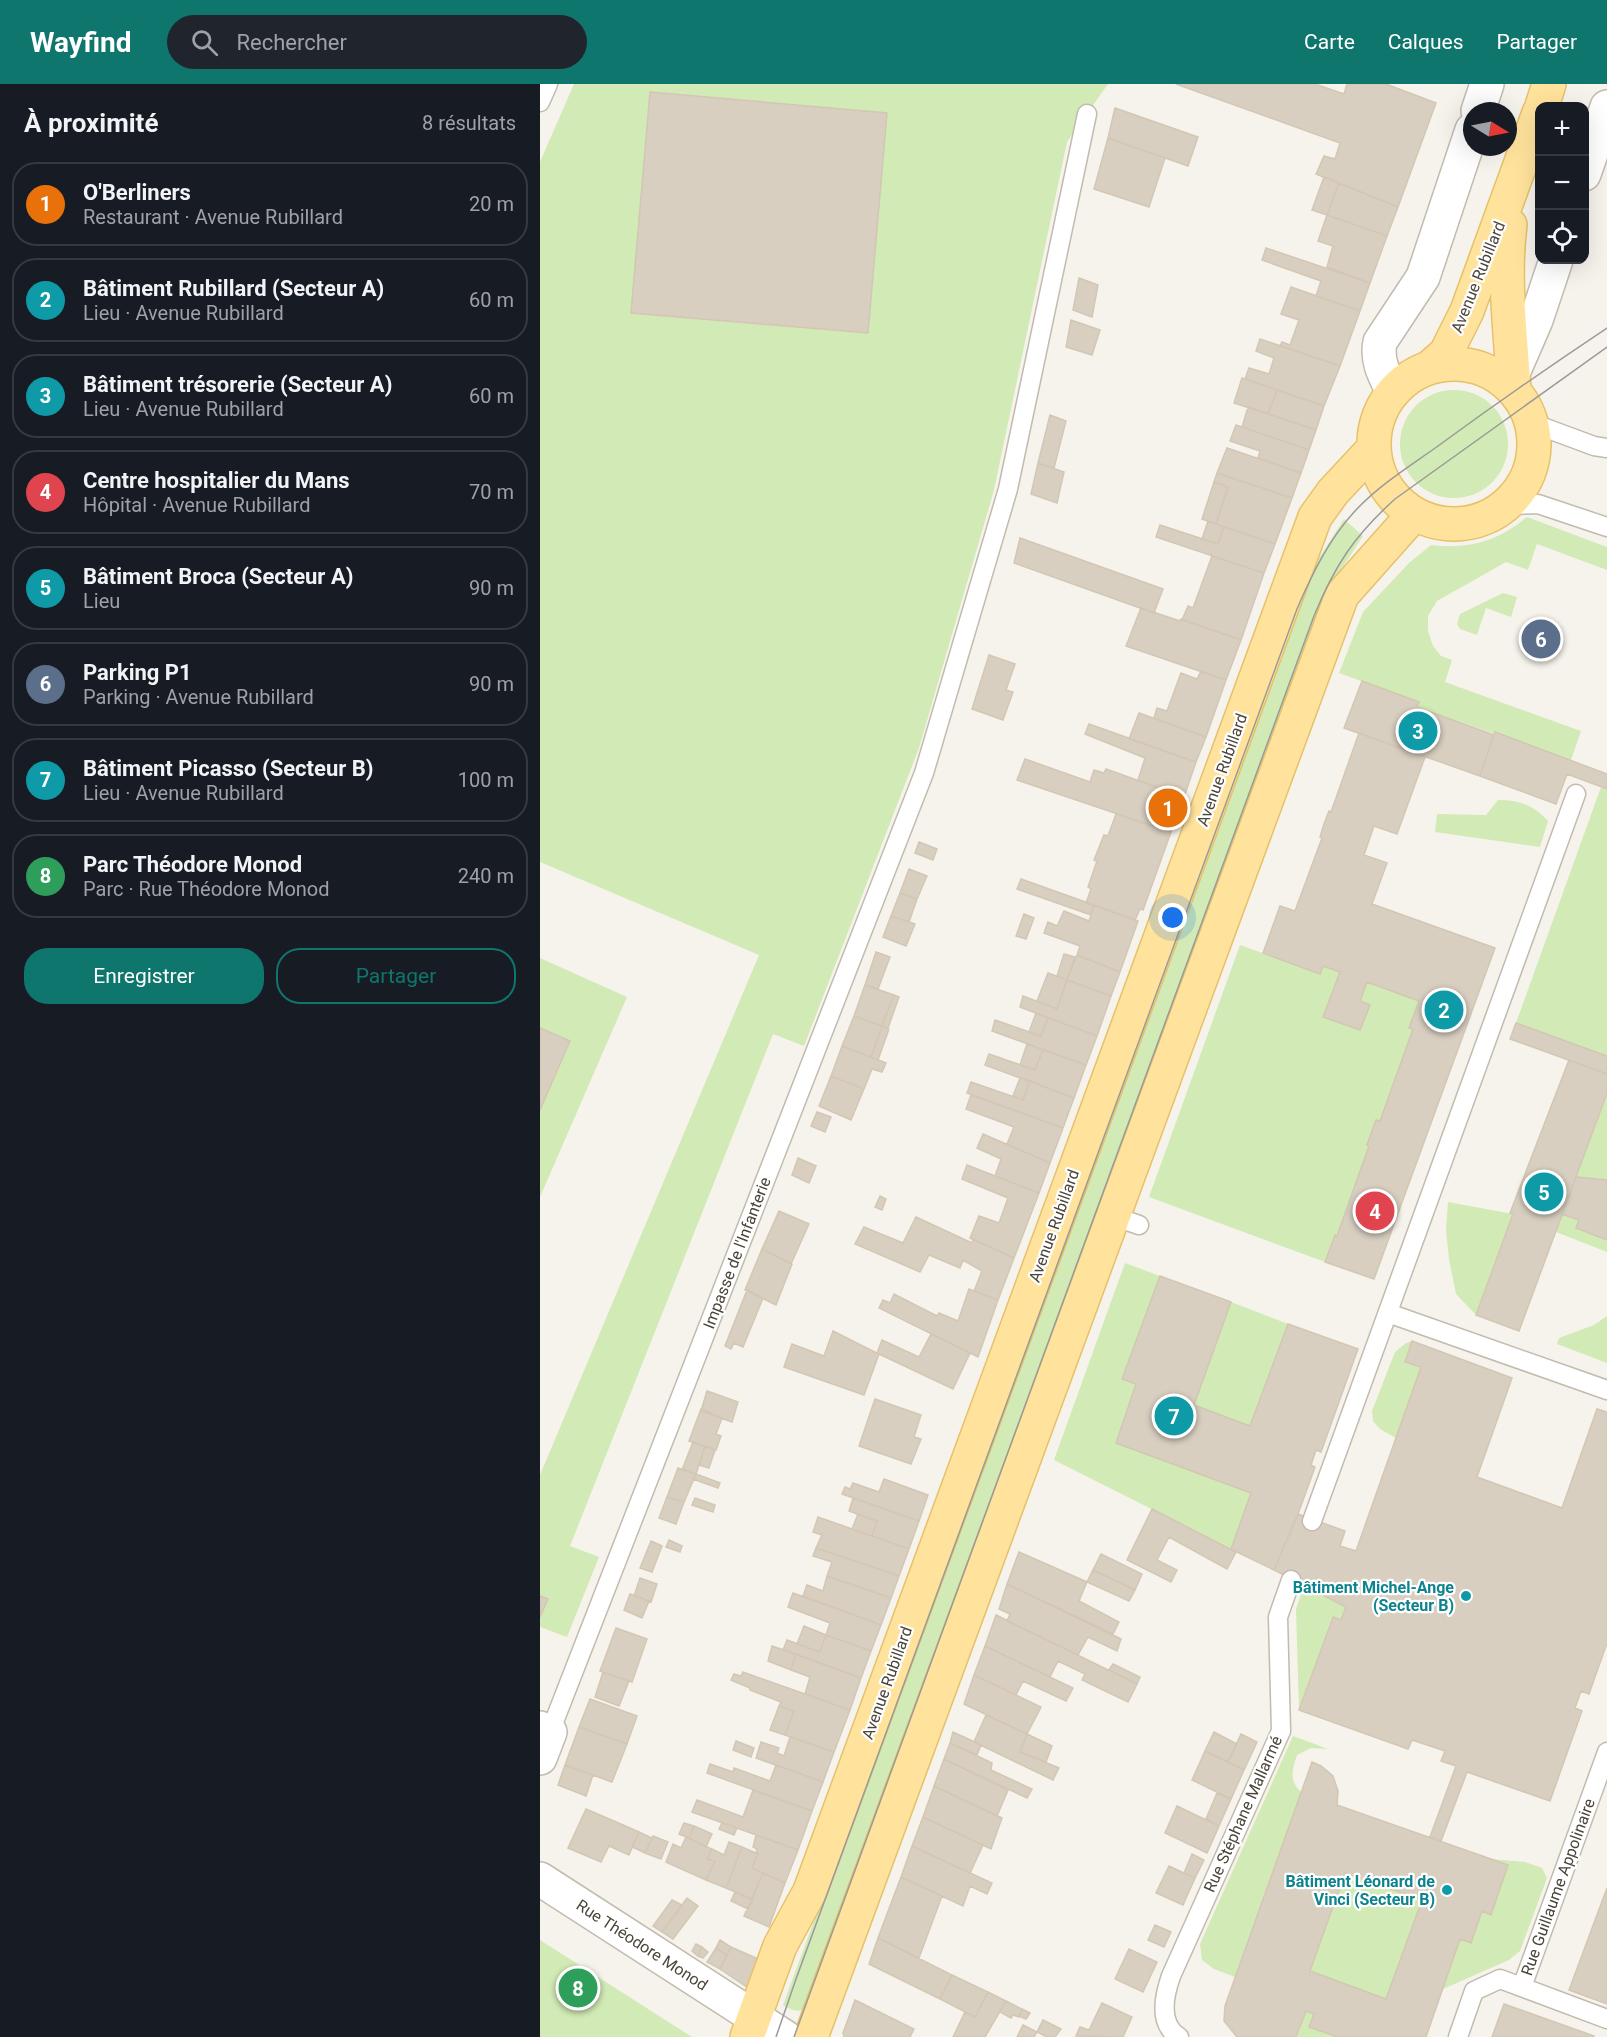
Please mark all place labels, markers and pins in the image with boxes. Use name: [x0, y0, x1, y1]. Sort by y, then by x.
pin: 6: [1522, 616, 1560, 662]
pin: 3: [1398, 708, 1438, 754]
pin: 1: [1148, 786, 1188, 830]
pin: 2: [1424, 988, 1464, 1032]
pin: 5: [1524, 1170, 1564, 1214]
pin: 4: [1356, 1188, 1394, 1234]
pin: 7: [1154, 1394, 1194, 1438]
place label: Bâtiment Michel-Ange (Secteur B): [1293, 1578, 1454, 1615]
marker: Bâtiment Michel-Ange (Secteur B): [1459, 1589, 1473, 1603]
place label: Bâtiment Léonard de Vinci (Secteur B): [1286, 1872, 1435, 1909]
marker: Bâtiment Léonard de Vinci (Secteur B): [1440, 1883, 1454, 1897]
pin: 8: [558, 1966, 597, 2010]

